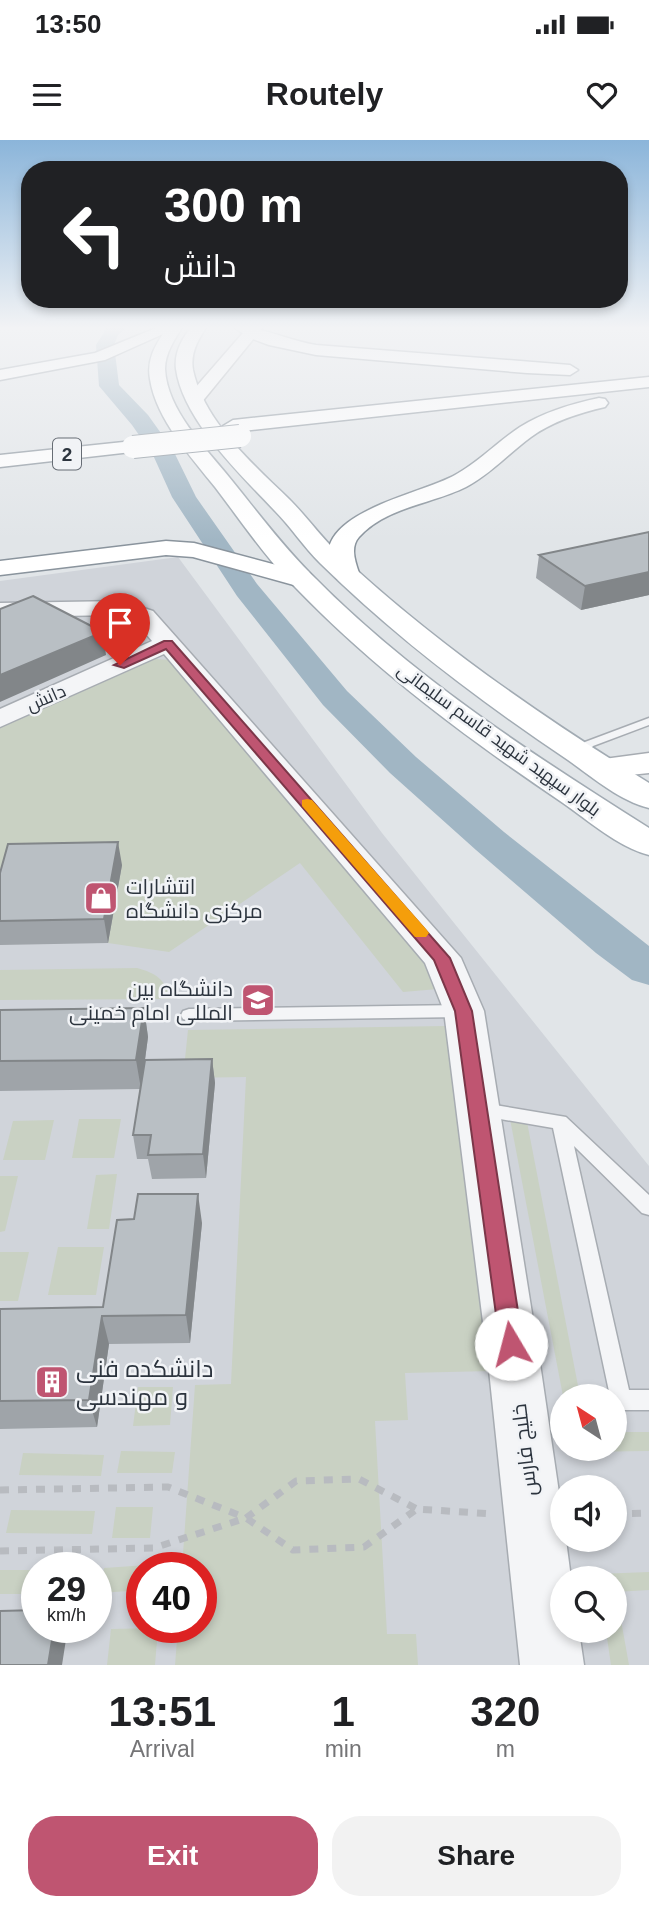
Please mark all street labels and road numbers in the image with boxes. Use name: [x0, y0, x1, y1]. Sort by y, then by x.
road number: 2: [53, 438, 81, 470]
street label: بلوار سپهبد شهید قاسم سلیمانی: [392, 660, 604, 822]
street label: دانش: [23, 681, 69, 716]
street label: خلیج فارس: [507, 1402, 544, 1498]

